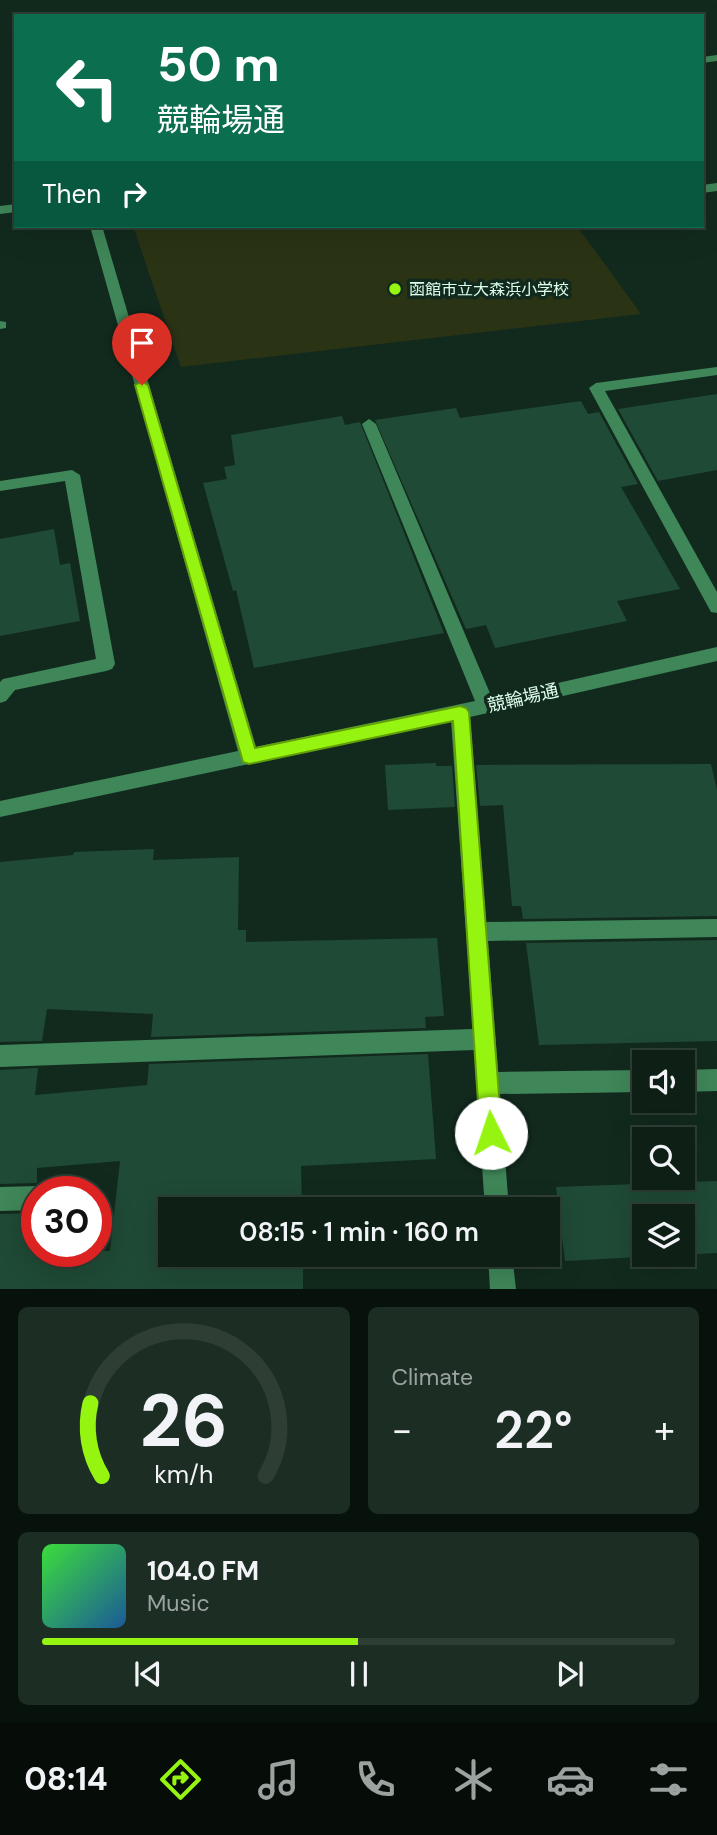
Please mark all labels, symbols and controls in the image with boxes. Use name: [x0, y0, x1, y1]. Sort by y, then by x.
text: 50 m: [157, 32, 280, 96]
icon: left: [42, 42, 133, 133]
text: 競輪場通: [157, 99, 285, 141]
icon: right: [115, 175, 153, 213]
text: Then: [42, 177, 101, 211]
place label: 函館市立大森浜小学校: [409, 279, 569, 300]
marker: 函館市立大森浜小学校: [387, 281, 403, 297]
pin: [112, 313, 172, 385]
icon: arrive: [123, 324, 161, 362]
street label: 競輪場通: [485, 678, 561, 718]
map controls: [632, 1050, 695, 1267]
button: sound: [632, 1050, 695, 1113]
position arrow: [454, 1096, 528, 1170]
button: search: [632, 1127, 695, 1190]
speed limit sign: 30: [21, 1176, 112, 1267]
button: layers: [632, 1204, 695, 1267]
text: 08:15 · 1 min · 160 m: [239, 1215, 479, 1249]
text: Climate: [392, 1362, 473, 1392]
text: 26: [140, 1375, 228, 1470]
text: 22°: [494, 1396, 573, 1464]
text: −: [392, 1405, 412, 1455]
text: +: [654, 1405, 675, 1455]
text: km/h: [154, 1458, 213, 1491]
text: 104.0 FM: [147, 1554, 259, 1588]
text: Music: [147, 1588, 210, 1618]
icon: previous: [129, 1655, 167, 1693]
icon: pause: [340, 1655, 378, 1693]
icon: next: [551, 1655, 589, 1693]
icon: directions: [156, 1755, 205, 1804]
icon: music: [254, 1755, 303, 1804]
icon: phone: [351, 1755, 400, 1804]
icon: climate: [449, 1755, 498, 1804]
icon: car: [546, 1755, 595, 1804]
icon: filters: [644, 1755, 693, 1804]
text: 08:14: [24, 1758, 108, 1800]

